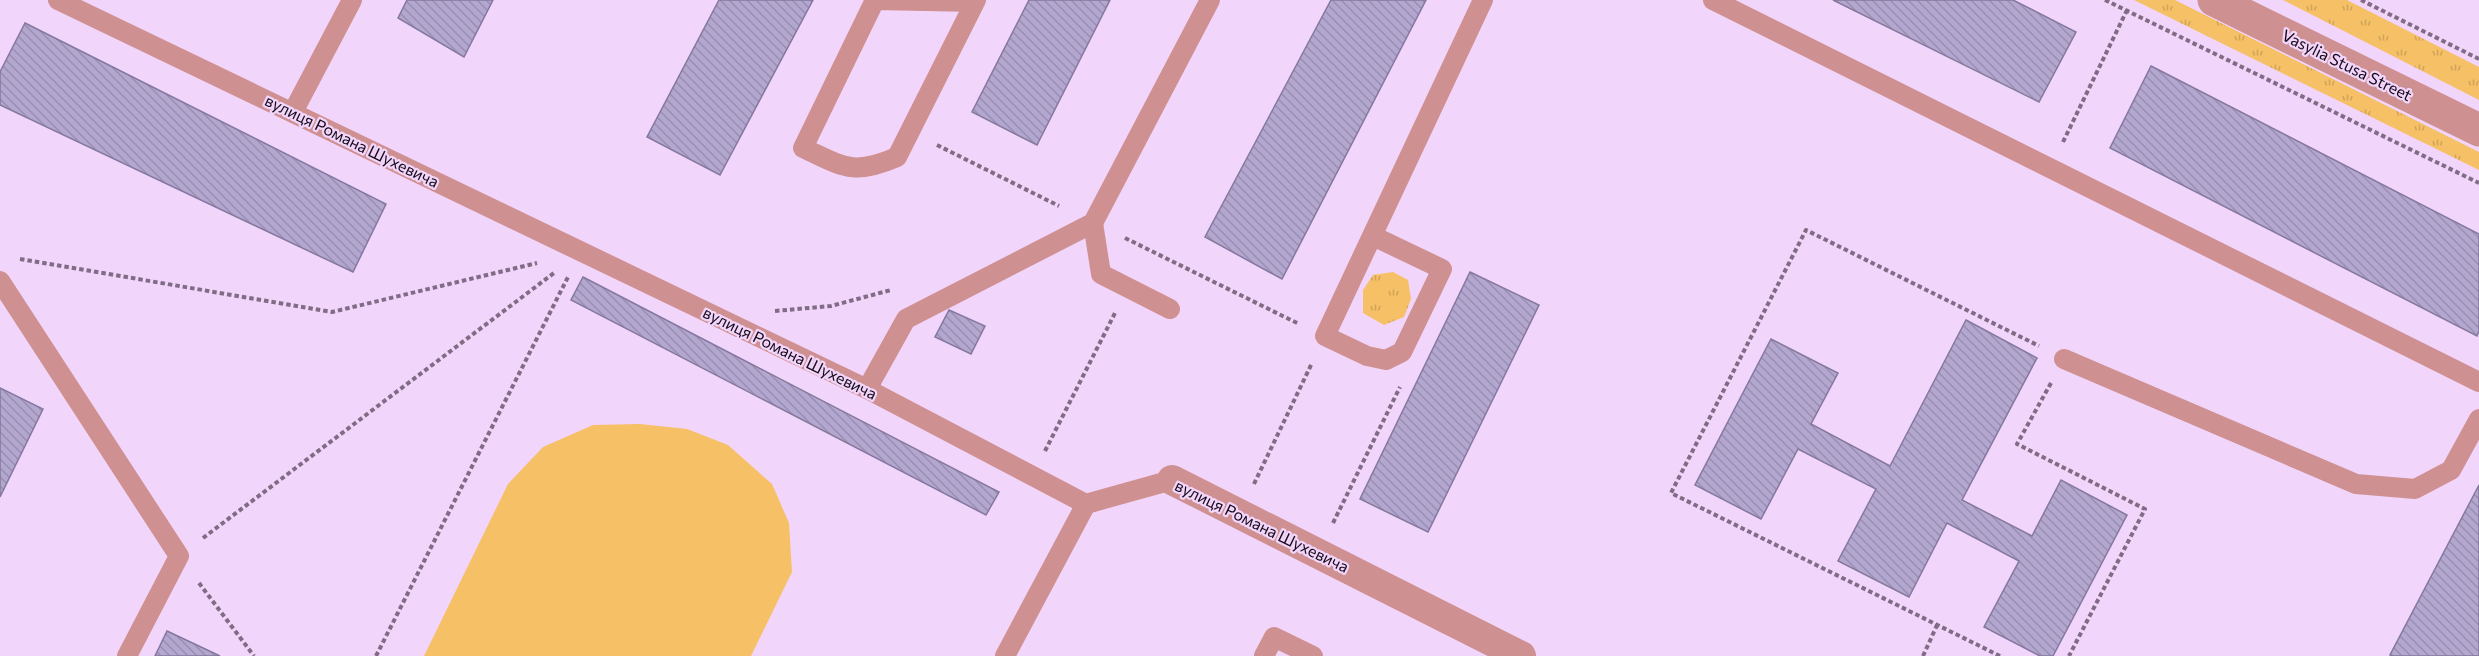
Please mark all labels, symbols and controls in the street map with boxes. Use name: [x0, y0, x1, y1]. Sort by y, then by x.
street label: Vasylia Stusa Street: [2279, 25, 2416, 104]
street label: вулиця Романа Шухевича: [262, 90, 442, 191]
street label: вулиця Романа Шухевича: [700, 302, 880, 403]
street label: вулиця Романа Шухевича: [1172, 475, 1352, 576]

